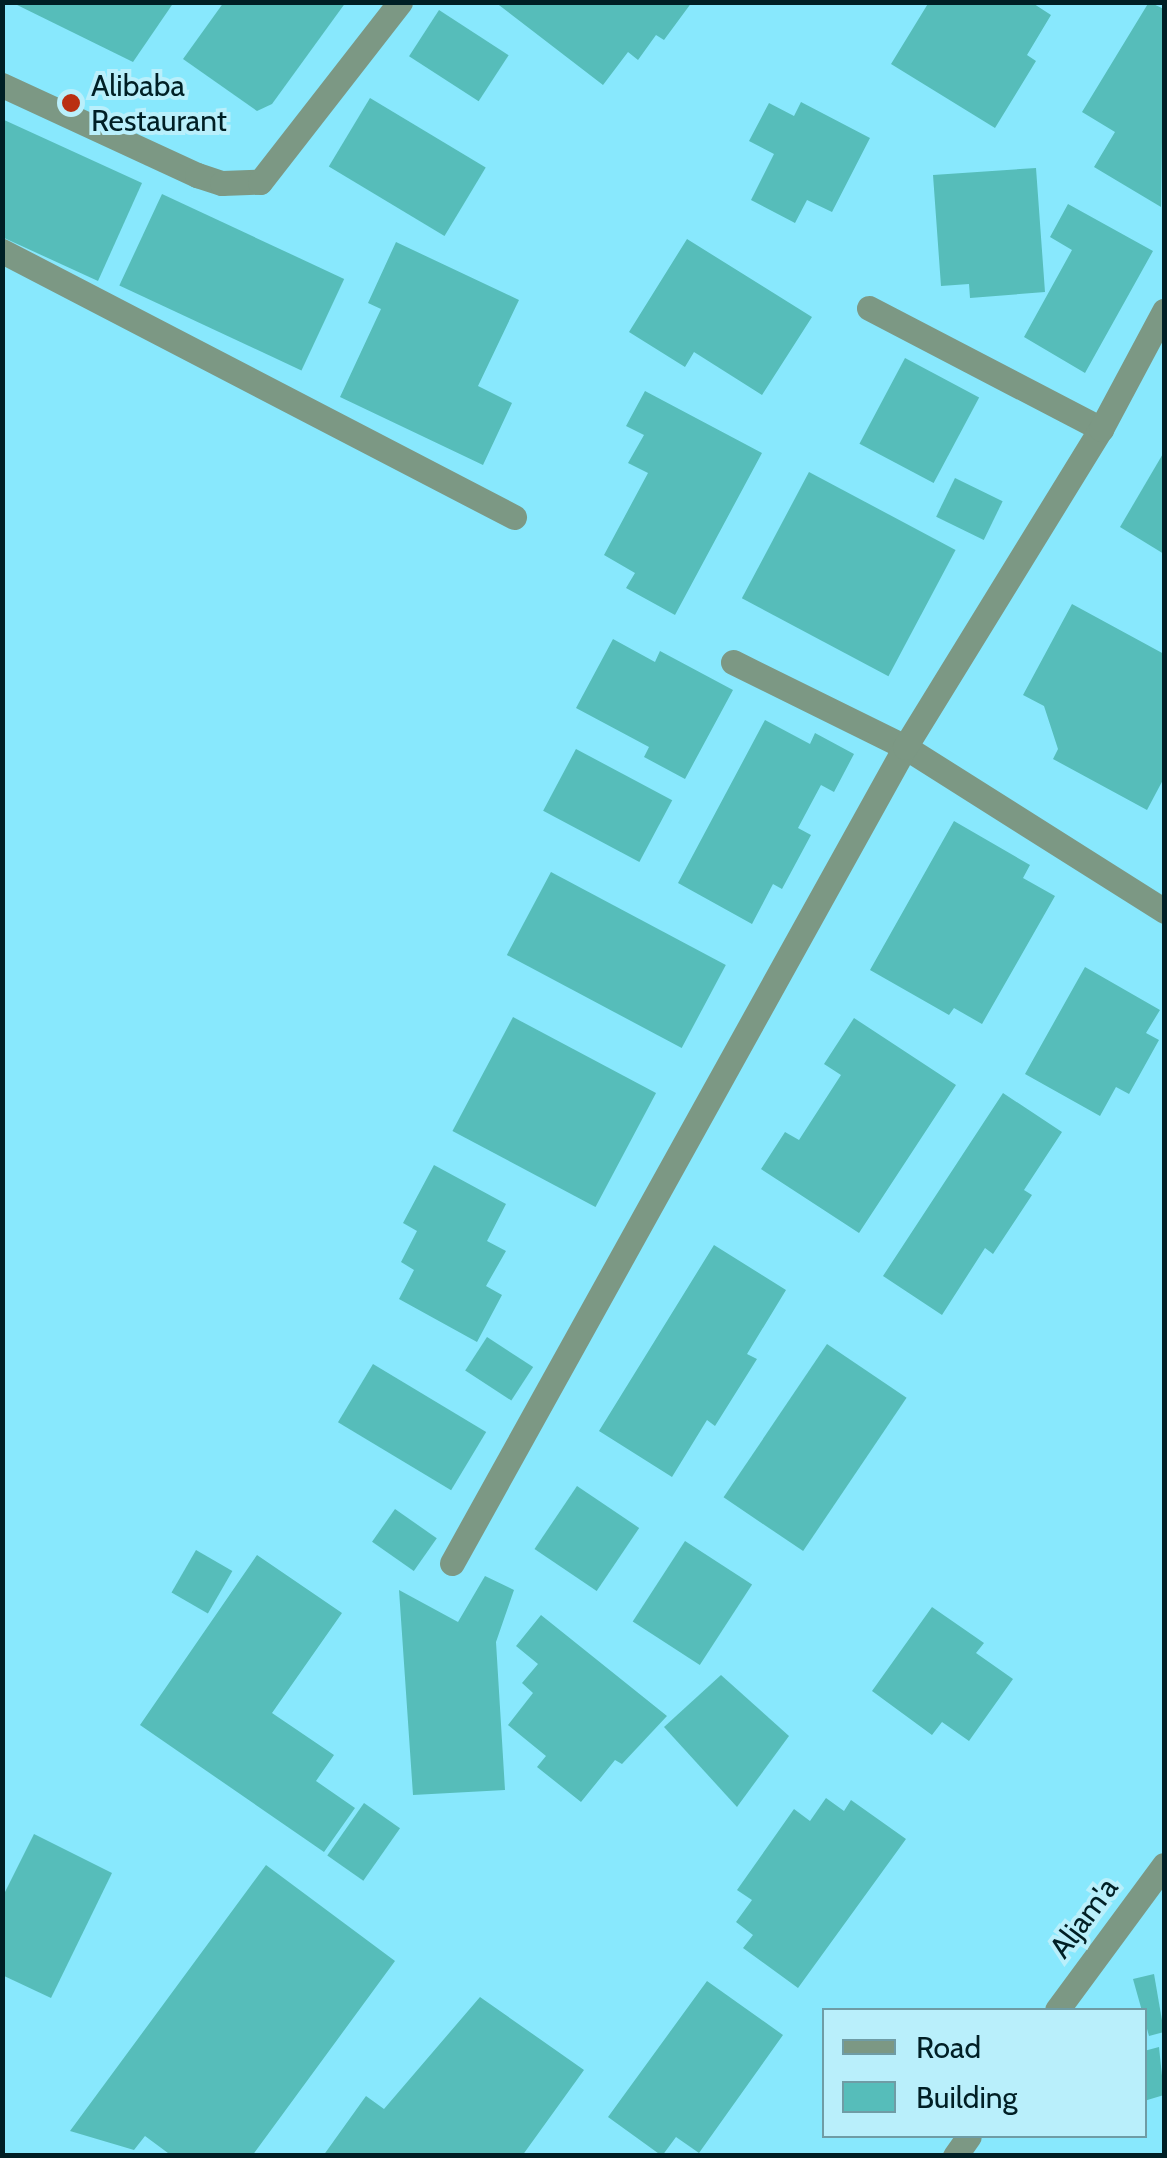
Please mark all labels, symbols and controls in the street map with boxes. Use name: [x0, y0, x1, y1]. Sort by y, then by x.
place label: Alibaba Restaurant: [91, 68, 227, 138]
marker: Alibaba Restaurant: [60, 92, 82, 114]
street label: Aljam'a: [1042, 1871, 1126, 1965]
legend: [822, 2008, 1147, 2138]
text: Road: [916, 2029, 981, 2066]
text: Building: [916, 2079, 1018, 2116]

